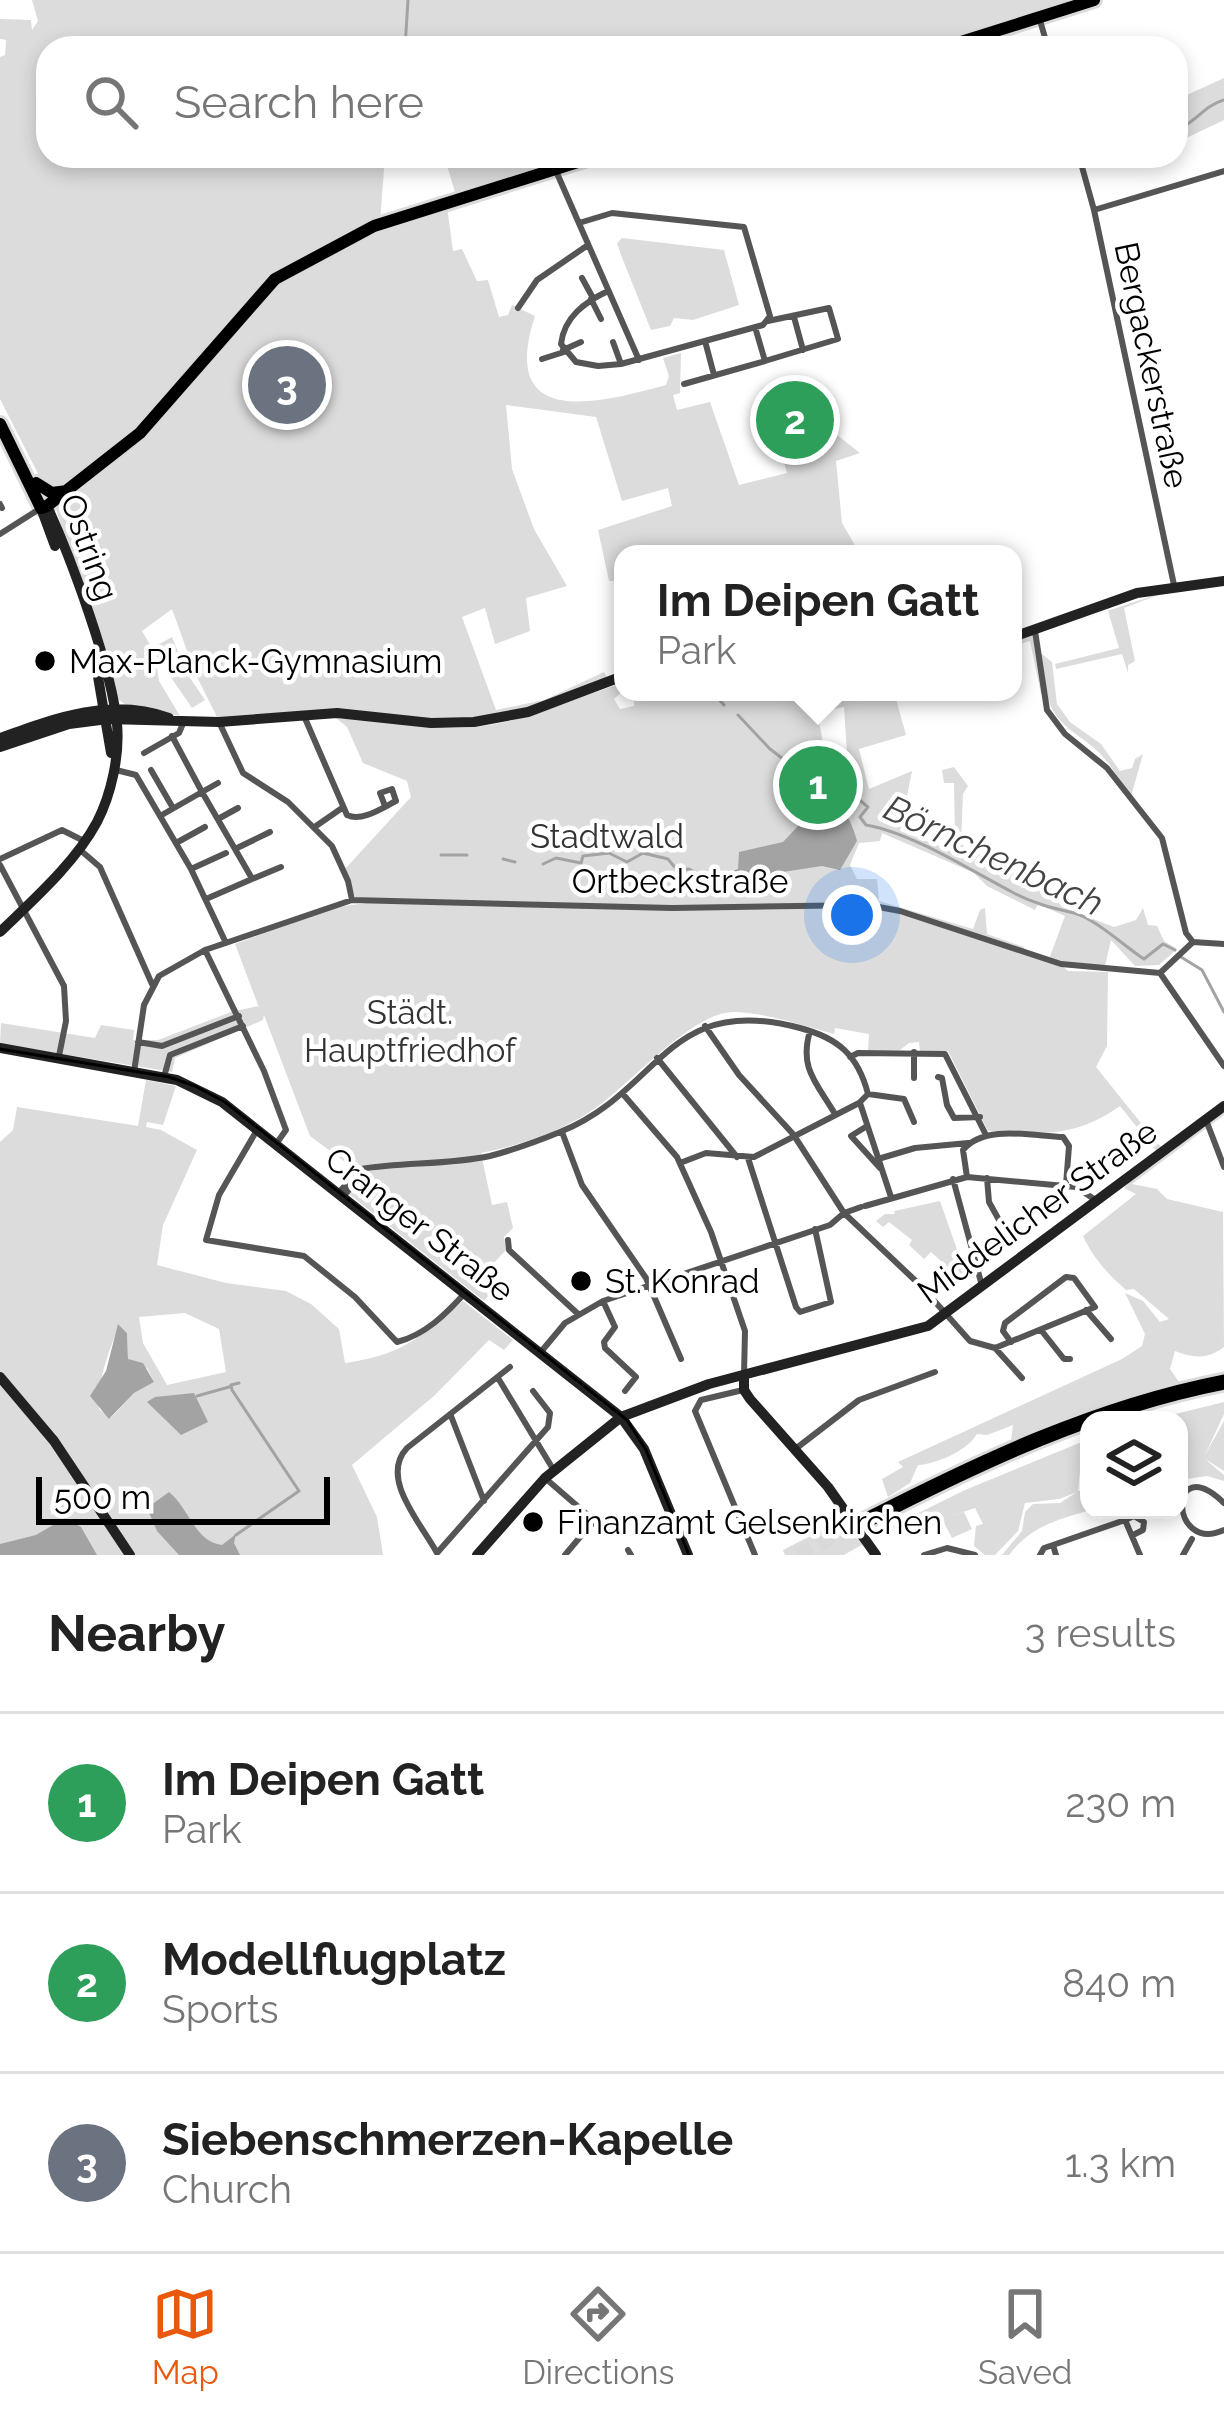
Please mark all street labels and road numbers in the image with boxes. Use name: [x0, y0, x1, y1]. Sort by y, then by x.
street label: Bergackerstraße: [1106, 238, 1197, 492]
street label: Ostring: [52, 489, 127, 606]
street label: Ortbeckstraße: [572, 862, 788, 901]
street label: Middelicher Straße: [910, 1111, 1165, 1311]
street label: Cranger Straße: [318, 1139, 522, 1310]

